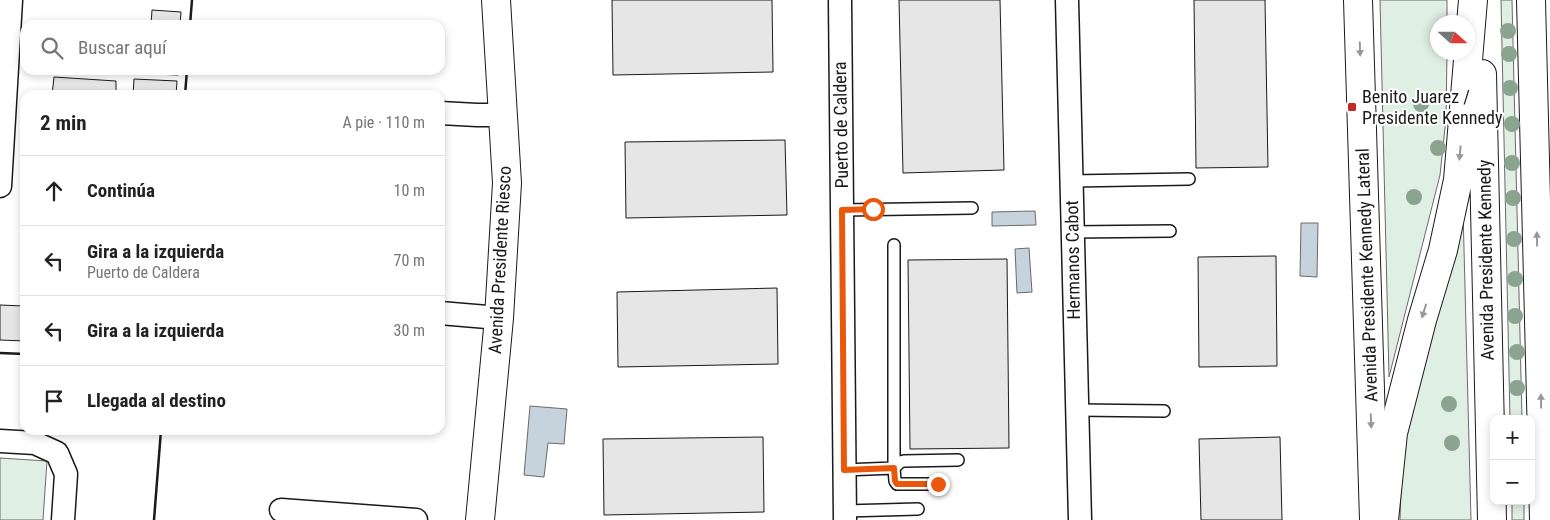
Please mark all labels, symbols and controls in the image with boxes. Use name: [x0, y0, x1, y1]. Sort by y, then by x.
north arrow: [1430, 15, 1475, 60]
search box: [20, 20, 445, 75]
icon: search: [38, 34, 66, 62]
text: Buscar aquí: [78, 36, 167, 59]
one-way arrow: [1356, 41, 1364, 57]
street label: Puerto de Caldera: [829, 61, 852, 189]
place label: Benito Juarez / Presidente Kennedy: [1362, 86, 1503, 128]
marker: Benito Juarez / Presidente Kennedy: [1346, 101, 1358, 113]
text: 2 min: [40, 111, 87, 135]
text: A pie · 110 m: [342, 113, 425, 132]
one-way arrow: [1456, 146, 1464, 162]
street label: Avenida Presidente Kennedy Lateral: [1352, 148, 1381, 402]
street label: Avenida Presidente Kennedy: [1473, 159, 1498, 361]
street label: Avenida Presidente Riesco: [484, 165, 515, 355]
icon: ahead: [40, 177, 68, 205]
text: Continúa: [87, 179, 155, 202]
text: 10 m: [393, 181, 425, 200]
route start: [862, 198, 885, 221]
street label: Hermanos Cabot: [1061, 200, 1084, 320]
one-way arrow: [1533, 231, 1541, 247]
text: Gira a la izquierda: [87, 240, 224, 263]
icon: left: [40, 247, 68, 275]
text: 70 m: [393, 251, 425, 270]
text: Puerto de Caldera: [87, 263, 200, 282]
one-way arrow: [1420, 304, 1428, 319]
icon: left: [40, 317, 68, 345]
text: Gira a la izquierda: [87, 319, 224, 342]
text: 30 m: [393, 321, 425, 340]
icon: arrive: [40, 387, 68, 415]
text: Llegada al destino: [87, 389, 226, 412]
one-way arrow: [1537, 393, 1545, 409]
one-way arrow: [1367, 413, 1375, 429]
map controls: [1490, 415, 1535, 505]
button: +: [1490, 415, 1535, 460]
button: −: [1490, 460, 1535, 505]
route end: [927, 473, 950, 496]

